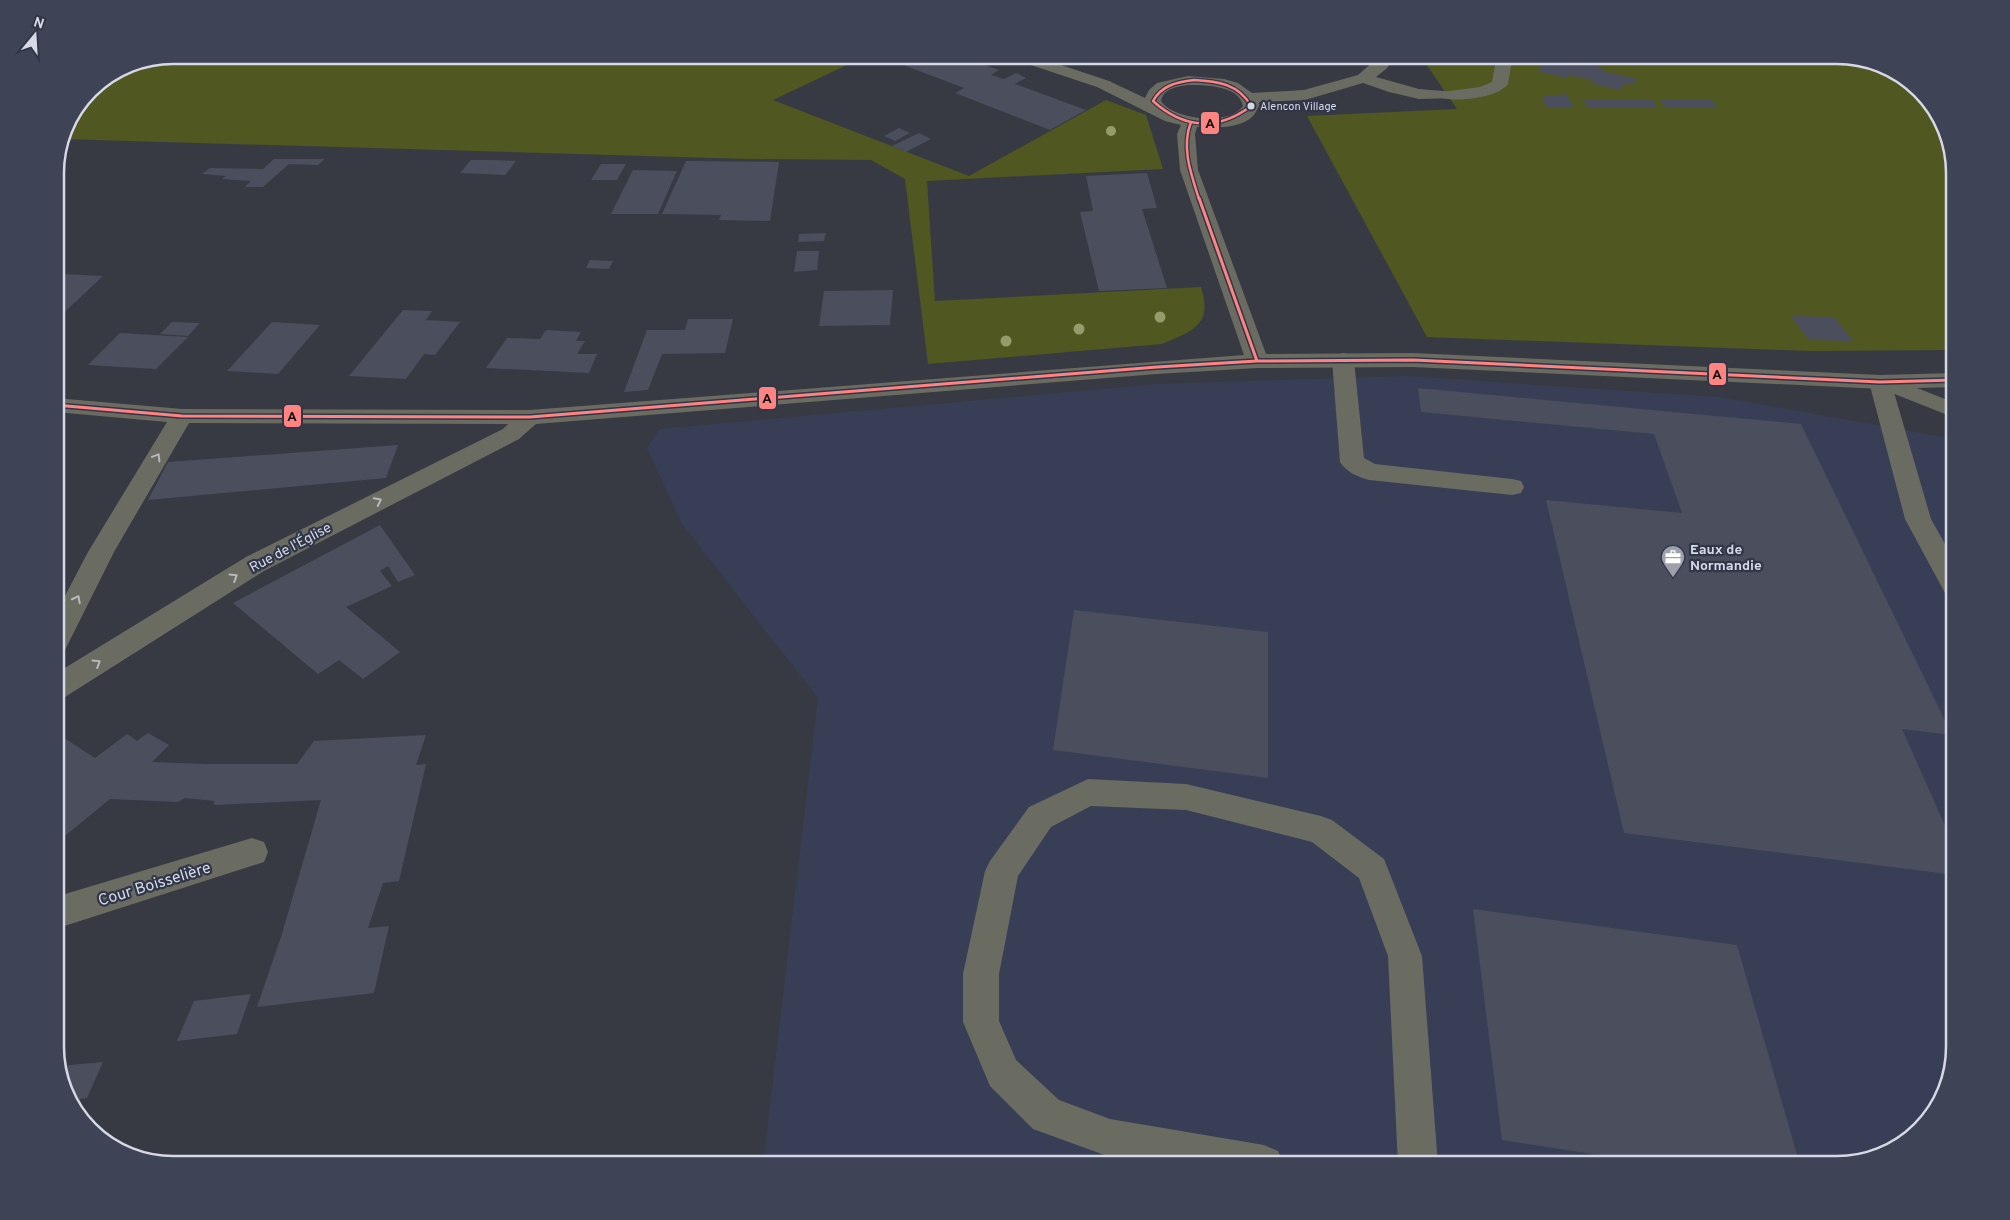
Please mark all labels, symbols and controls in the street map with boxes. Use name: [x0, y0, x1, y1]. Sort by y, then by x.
north arrow: [10, 10, 60, 60]
text: N: [31, 14, 46, 34]
place label: Alencon Village: [1260, 100, 1337, 114]
marker: Alencon Village: [1246, 101, 1256, 111]
line badge: A: [1200, 111, 1220, 135]
text: A: [1205, 116, 1215, 133]
line badge: A: [1708, 362, 1727, 386]
text: A: [1712, 367, 1722, 384]
line badge: A: [758, 386, 777, 410]
text: A: [762, 391, 772, 408]
line badge: A: [283, 404, 302, 428]
text: A: [287, 409, 297, 426]
one-way arrow: [151, 454, 161, 463]
one-way arrow: [373, 497, 382, 507]
street label: Rue de l'Église: [246, 519, 334, 577]
place label: Eaux de Normandie: [1690, 542, 1762, 575]
office icon: Eaux de Normandie: [1660, 544, 1686, 578]
one-way arrow: [229, 573, 238, 583]
one-way arrow: [71, 595, 81, 604]
one-way arrow: [91, 660, 100, 669]
street label: Cour Boisselière: [96, 858, 213, 912]

